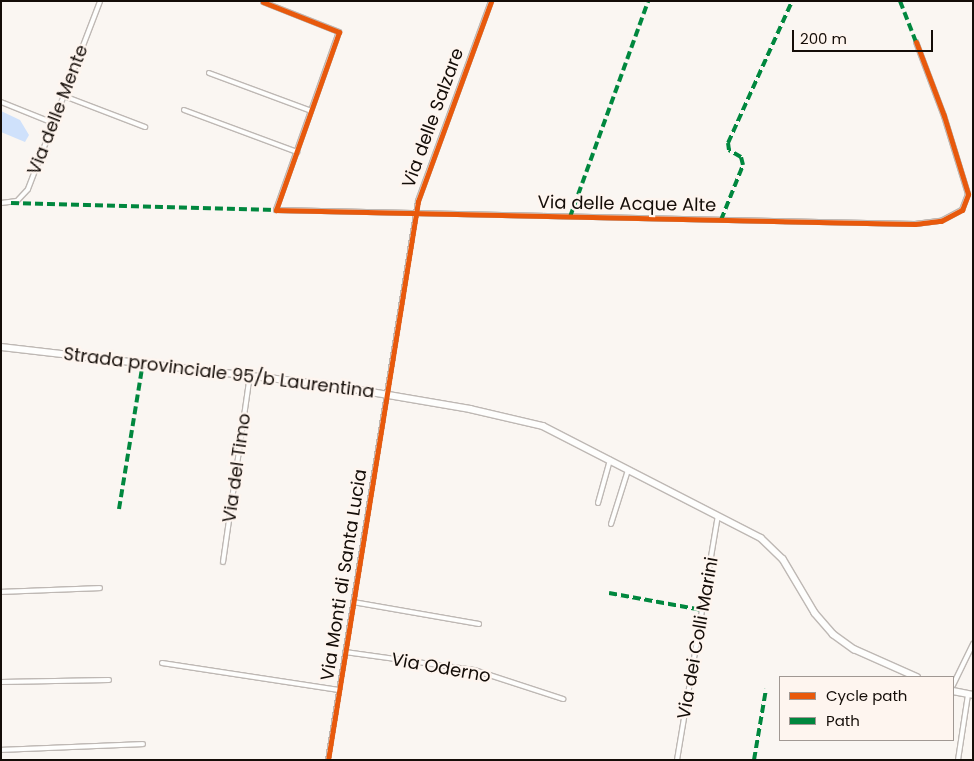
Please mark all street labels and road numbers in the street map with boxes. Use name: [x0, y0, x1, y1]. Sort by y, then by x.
street label: Via delle Mente: [23, 42, 93, 178]
street label: Via delle Salzare: [398, 45, 468, 191]
street label: Via delle Acque Alte: [537, 192, 717, 216]
street label: Strada provinciale 95/b Laurentina: [62, 343, 376, 403]
street label: Via del Timo: [219, 412, 255, 524]
street label: Via Monti di Santa Lucia: [317, 468, 371, 682]
street label: Via dei Colli Marini: [673, 555, 723, 721]
street label: Via Oderno: [389, 649, 493, 687]

